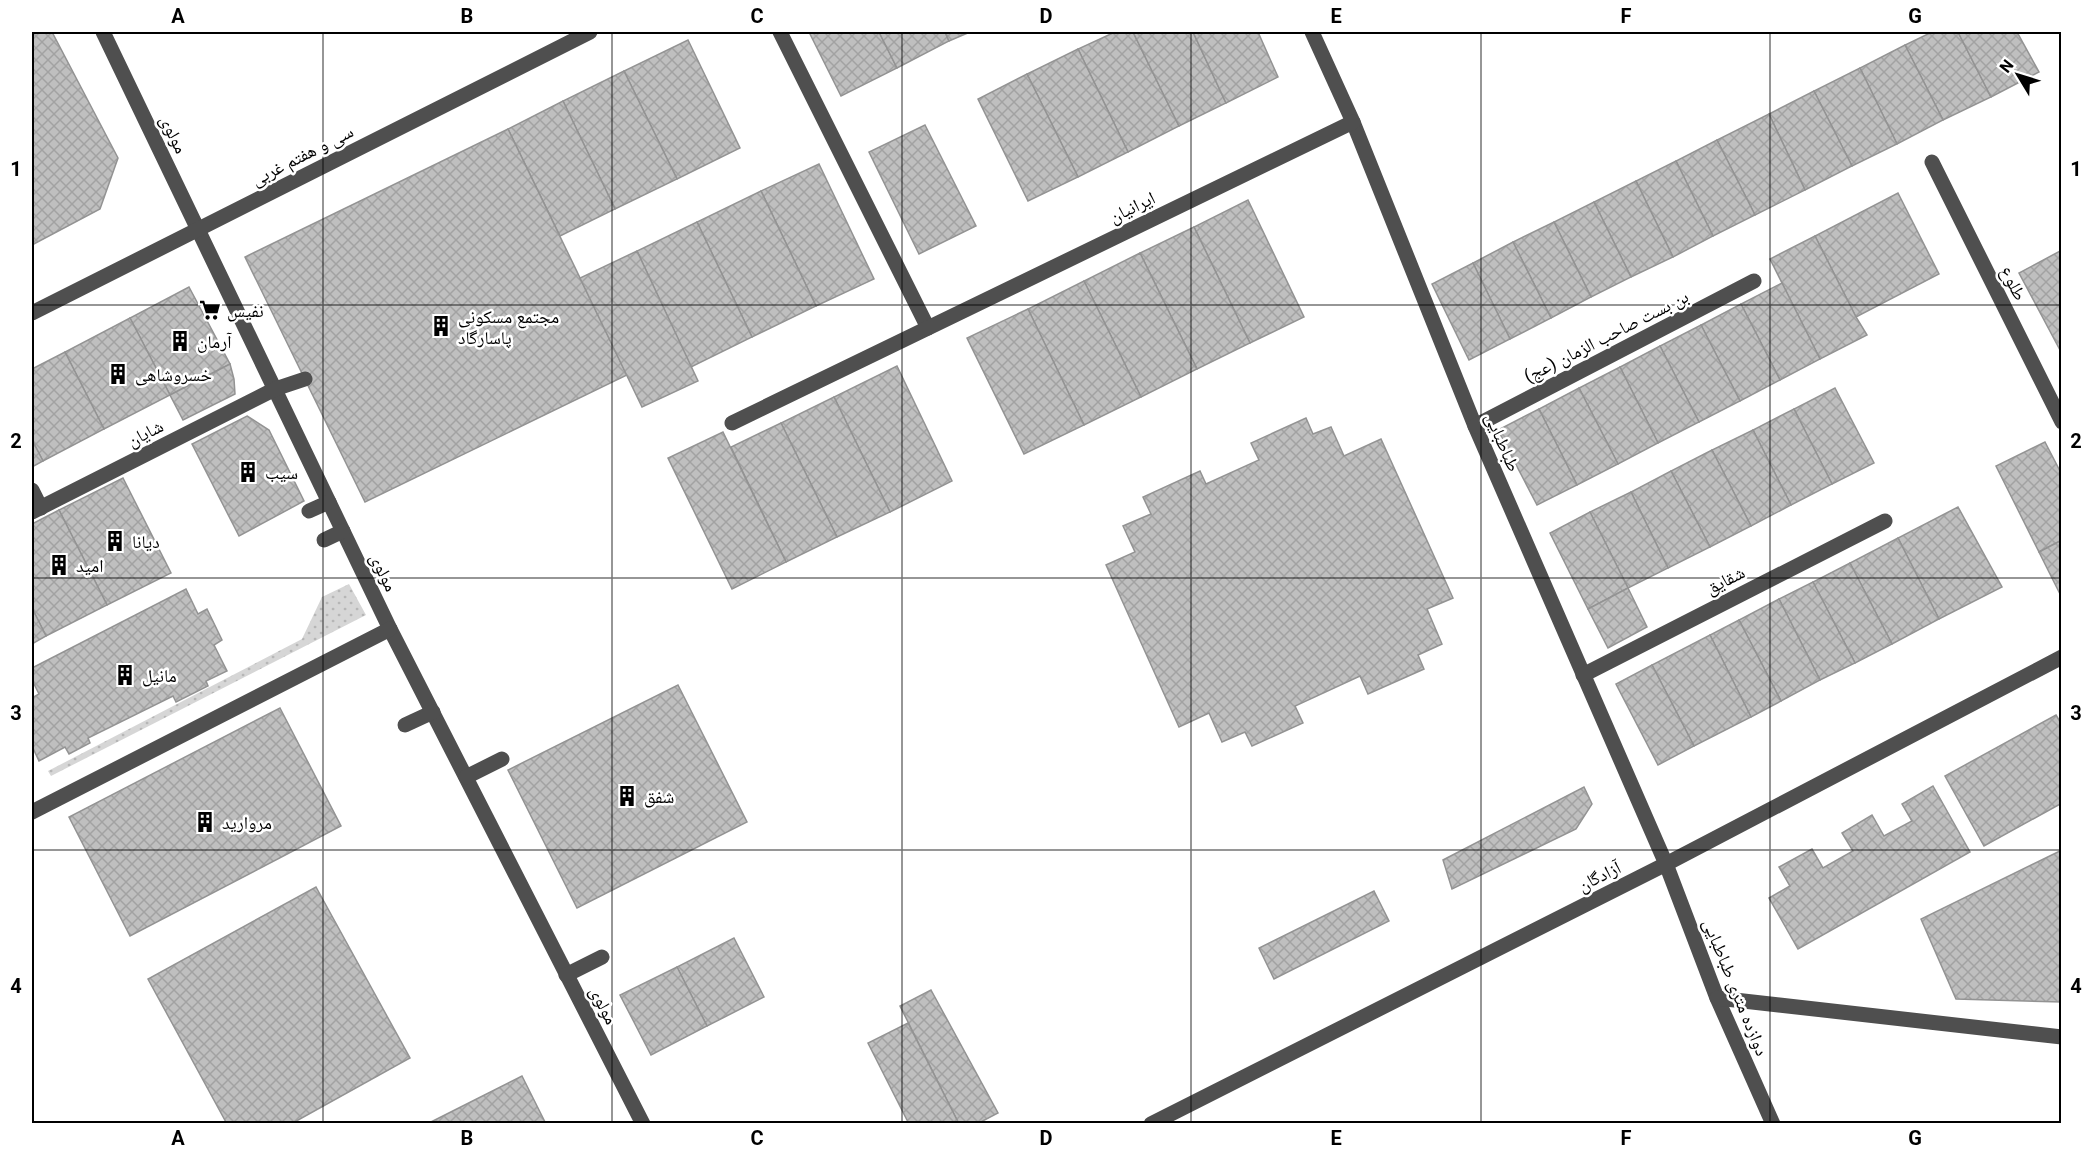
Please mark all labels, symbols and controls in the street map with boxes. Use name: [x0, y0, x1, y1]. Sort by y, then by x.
text: A: [171, 4, 185, 28]
text: B: [461, 4, 473, 28]
text: C: [750, 4, 764, 28]
text: D: [1040, 4, 1053, 28]
text: E: [1330, 4, 1342, 28]
text: F: [1621, 4, 1632, 28]
text: G: [1908, 4, 1922, 28]
north arrow: [1988, 45, 2048, 105]
text: N: [1996, 56, 2018, 76]
street label: مولوی: [155, 111, 192, 157]
street label: سی و هفتم غربی: [247, 120, 357, 192]
text: 1: [10, 157, 22, 181]
text: 1: [2070, 157, 2082, 181]
street label: ایرانیان: [1106, 187, 1159, 228]
street label: طلوع: [1996, 262, 2031, 304]
street label: بن بست صاحب الزمان (عج): [1520, 285, 1693, 388]
supermarket icon: نفیس: [198, 298, 222, 322]
place label: نفیس: [227, 300, 264, 322]
place label: مجتمع مسکونی پاسارگاد: [458, 306, 559, 349]
building icon: مجتمع مسکونی پاسارگاد: [429, 314, 453, 338]
building icon: آرمان: [168, 329, 192, 353]
place label: آرمان: [197, 331, 232, 353]
building icon: خسروشاهی: [106, 362, 130, 386]
place label: خسروشاهی: [135, 364, 212, 386]
street label: طباطبایی: [1480, 409, 1525, 475]
street label: شایان: [123, 415, 167, 452]
text: 2: [10, 429, 22, 453]
text: 2: [2070, 429, 2082, 453]
building icon: سیب: [236, 460, 260, 484]
place label: سیب: [265, 462, 298, 483]
building icon: دیانا: [103, 529, 127, 553]
place label: دیانا: [132, 531, 160, 552]
street label: مولوی: [365, 549, 402, 595]
building icon: امید: [47, 553, 71, 577]
place label: امید: [76, 555, 104, 576]
street label: شقایق: [1702, 561, 1749, 600]
building icon: مانیل: [113, 663, 137, 687]
place label: مانیل: [142, 665, 177, 687]
text: 3: [10, 701, 22, 725]
text: 3: [2070, 701, 2082, 725]
building icon: شفق: [615, 784, 639, 808]
place label: شفق: [644, 786, 674, 808]
building icon: مروارید: [193, 810, 217, 834]
place label: مروارید: [222, 812, 272, 833]
street label: آزادگان: [1574, 856, 1625, 897]
street label: دوازده متری طباطبایی: [1698, 915, 1773, 1059]
text: 4: [10, 974, 22, 998]
text: 4: [2070, 974, 2082, 998]
street label: مولوی: [585, 982, 622, 1028]
text: A: [171, 1126, 185, 1150]
text: B: [461, 1126, 473, 1150]
text: C: [750, 1126, 764, 1150]
text: D: [1040, 1126, 1053, 1150]
text: E: [1330, 1126, 1342, 1150]
text: F: [1621, 1126, 1632, 1150]
text: G: [1908, 1126, 1922, 1150]

